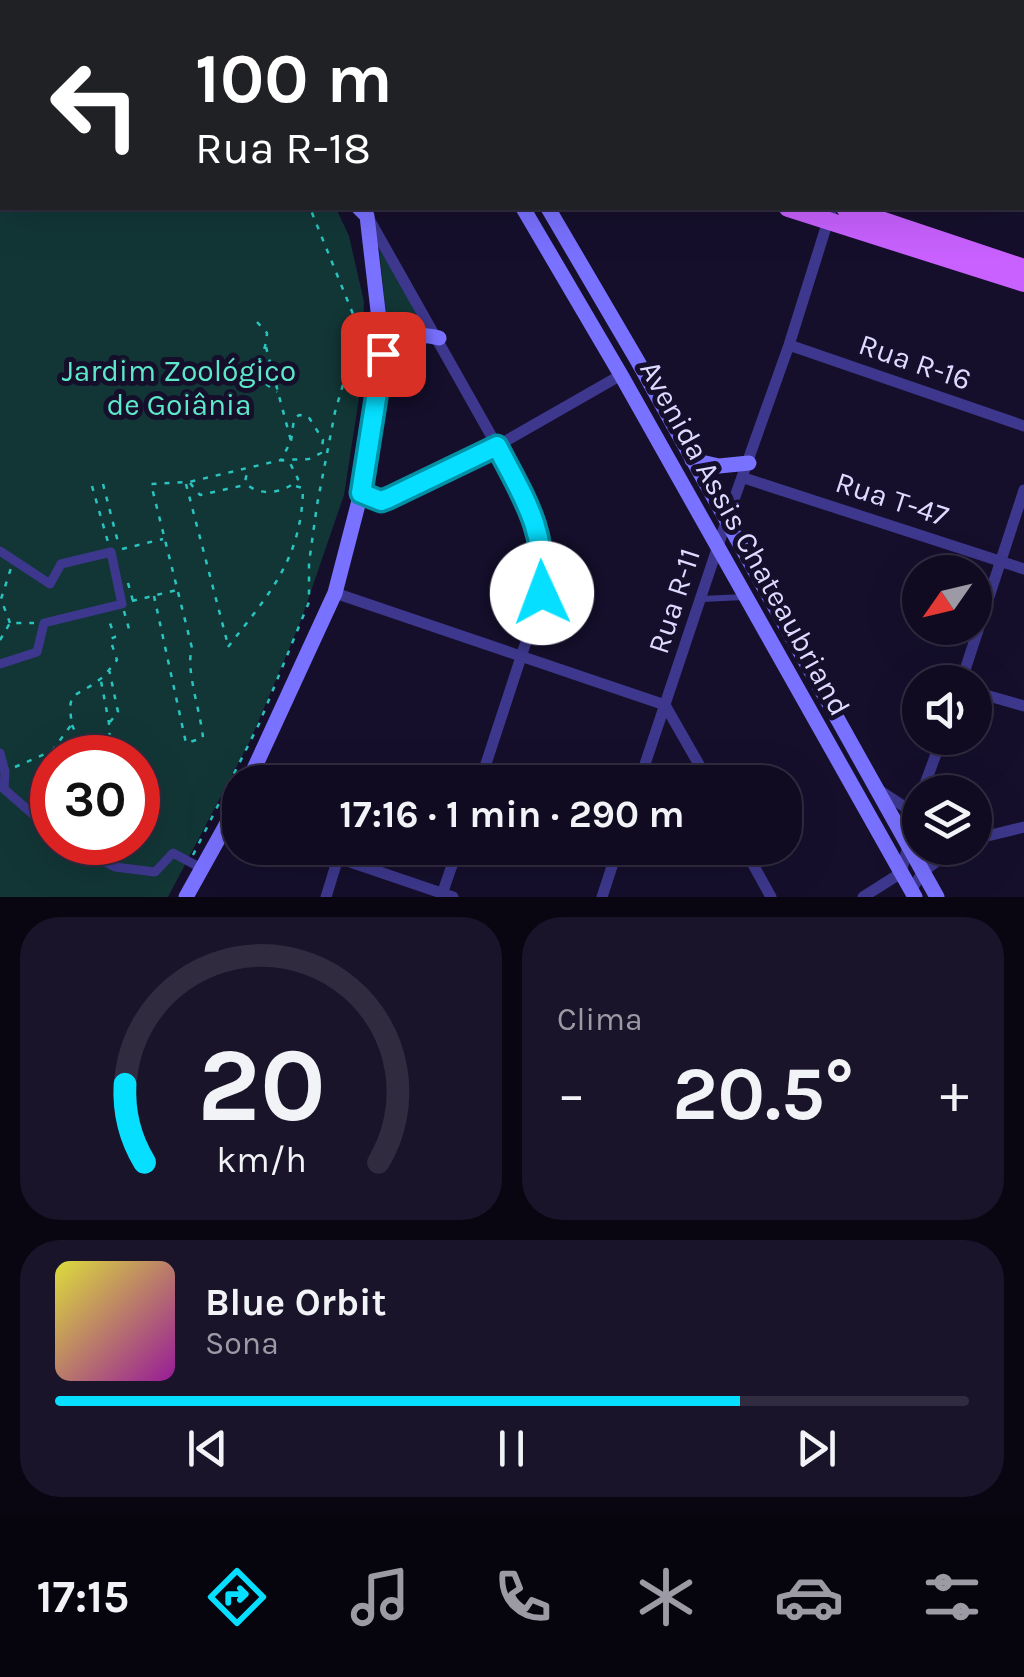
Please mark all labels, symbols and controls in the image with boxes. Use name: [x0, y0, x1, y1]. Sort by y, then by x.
text: 100 m: [195, 38, 393, 120]
icon: left: [30, 40, 160, 170]
text: Rua R-18: [195, 122, 371, 174]
pin: [341, 312, 426, 397]
street label: Rua R-16: [854, 326, 976, 398]
icon: arrive: [356, 327, 411, 382]
park label: Jardim Zoológico de Goiânia: [62, 353, 296, 423]
street label: Avenida Assis Chateaubriand: [632, 354, 858, 722]
street label: Rua T-47: [831, 464, 953, 534]
position arrow: [490, 541, 594, 645]
street label: Rua R-11: [640, 544, 708, 658]
north arrow: [902, 555, 992, 645]
map controls: [902, 555, 992, 865]
button: sound: [902, 665, 992, 755]
speed limit sign: 30: [30, 735, 160, 865]
button: layers: [902, 775, 992, 865]
text: 17:16 · 1 min · 290 m: [339, 792, 685, 837]
text: Clima: [557, 1001, 643, 1038]
text: 20: [197, 1025, 325, 1146]
text: 20.5°: [672, 1050, 854, 1138]
text: −: [557, 1062, 586, 1126]
text: +: [940, 1062, 969, 1126]
text: km/h: [216, 1139, 306, 1181]
text: Blue Orbit: [205, 1280, 386, 1325]
text: Sona: [205, 1325, 279, 1362]
icon: previous: [180, 1421, 235, 1476]
icon: pause: [484, 1421, 539, 1476]
icon: next: [789, 1421, 844, 1476]
icon: directions: [202, 1562, 272, 1632]
icon: music: [345, 1562, 415, 1632]
icon: phone: [488, 1562, 558, 1632]
icon: climate: [631, 1562, 701, 1632]
icon: car: [774, 1562, 844, 1632]
icon: filters: [917, 1562, 987, 1632]
text: 17:15: [37, 1571, 129, 1623]

